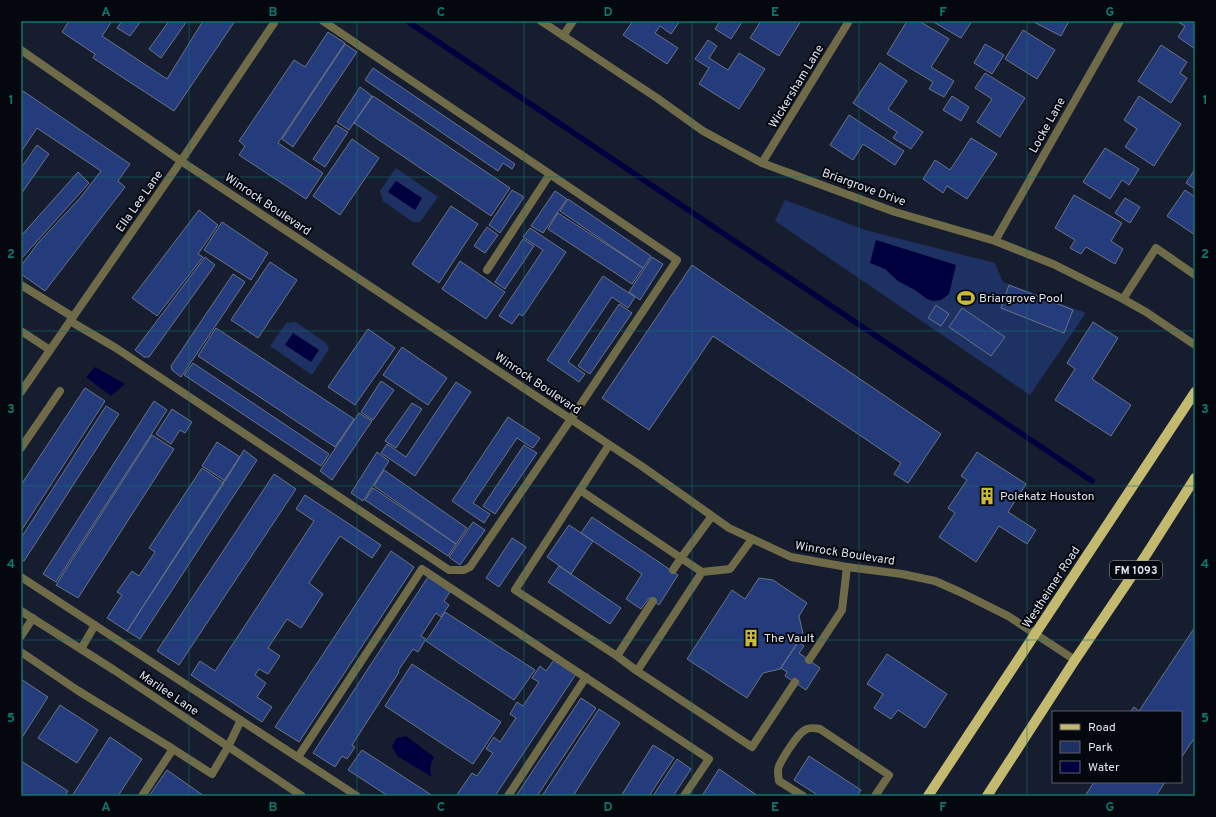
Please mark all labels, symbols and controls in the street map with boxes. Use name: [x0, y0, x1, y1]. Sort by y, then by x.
text: A: [101, 5, 111, 21]
text: B: [269, 5, 278, 21]
text: C: [437, 5, 445, 21]
text: D: [603, 5, 613, 21]
text: E: [771, 5, 779, 21]
text: F: [939, 5, 947, 21]
text: G: [1106, 5, 1115, 21]
street label: Wickersham Lane: [766, 42, 828, 131]
text: 1: [8, 93, 14, 109]
text: 1: [1202, 93, 1208, 109]
street label: Locke Lane: [1026, 95, 1070, 156]
street label: Briargrove Drive: [820, 165, 908, 211]
street label: Ella Lee Lane: [113, 168, 167, 236]
street label: Winrock Boulevard: [221, 170, 314, 240]
text: 2: [7, 247, 15, 263]
text: 2: [1201, 247, 1209, 263]
sports icon: Briargrove Pool: [956, 288, 976, 308]
place label: Briargrove Pool: [979, 291, 1063, 307]
street label: Winrock Boulevard: [491, 349, 584, 419]
text: 3: [7, 402, 15, 418]
text: 3: [1201, 402, 1209, 418]
building icon: Polekatz Houston: [977, 486, 997, 506]
place label: Polekatz Houston: [1000, 489, 1095, 505]
street label: Winrock Boulevard: [794, 538, 896, 570]
street label: Westheimer Road: [1019, 544, 1084, 632]
text: 4: [7, 557, 15, 573]
text: 4: [1201, 557, 1209, 573]
road number: FM 1093: [1110, 561, 1162, 579]
building icon: The Vault: [741, 628, 761, 648]
place label: The Vault: [764, 631, 814, 647]
street label: Marilee Lane: [135, 668, 202, 720]
text: 5: [7, 711, 15, 727]
legend: [1052, 711, 1182, 783]
text: 5: [1201, 711, 1209, 727]
text: Road: [1088, 720, 1116, 736]
text: Park: [1088, 740, 1113, 756]
text: Water: [1088, 760, 1120, 776]
text: A: [101, 800, 111, 816]
text: B: [269, 800, 278, 816]
text: C: [437, 800, 445, 816]
text: D: [603, 800, 613, 816]
text: E: [771, 800, 779, 816]
text: F: [939, 800, 947, 816]
text: G: [1106, 800, 1115, 816]

